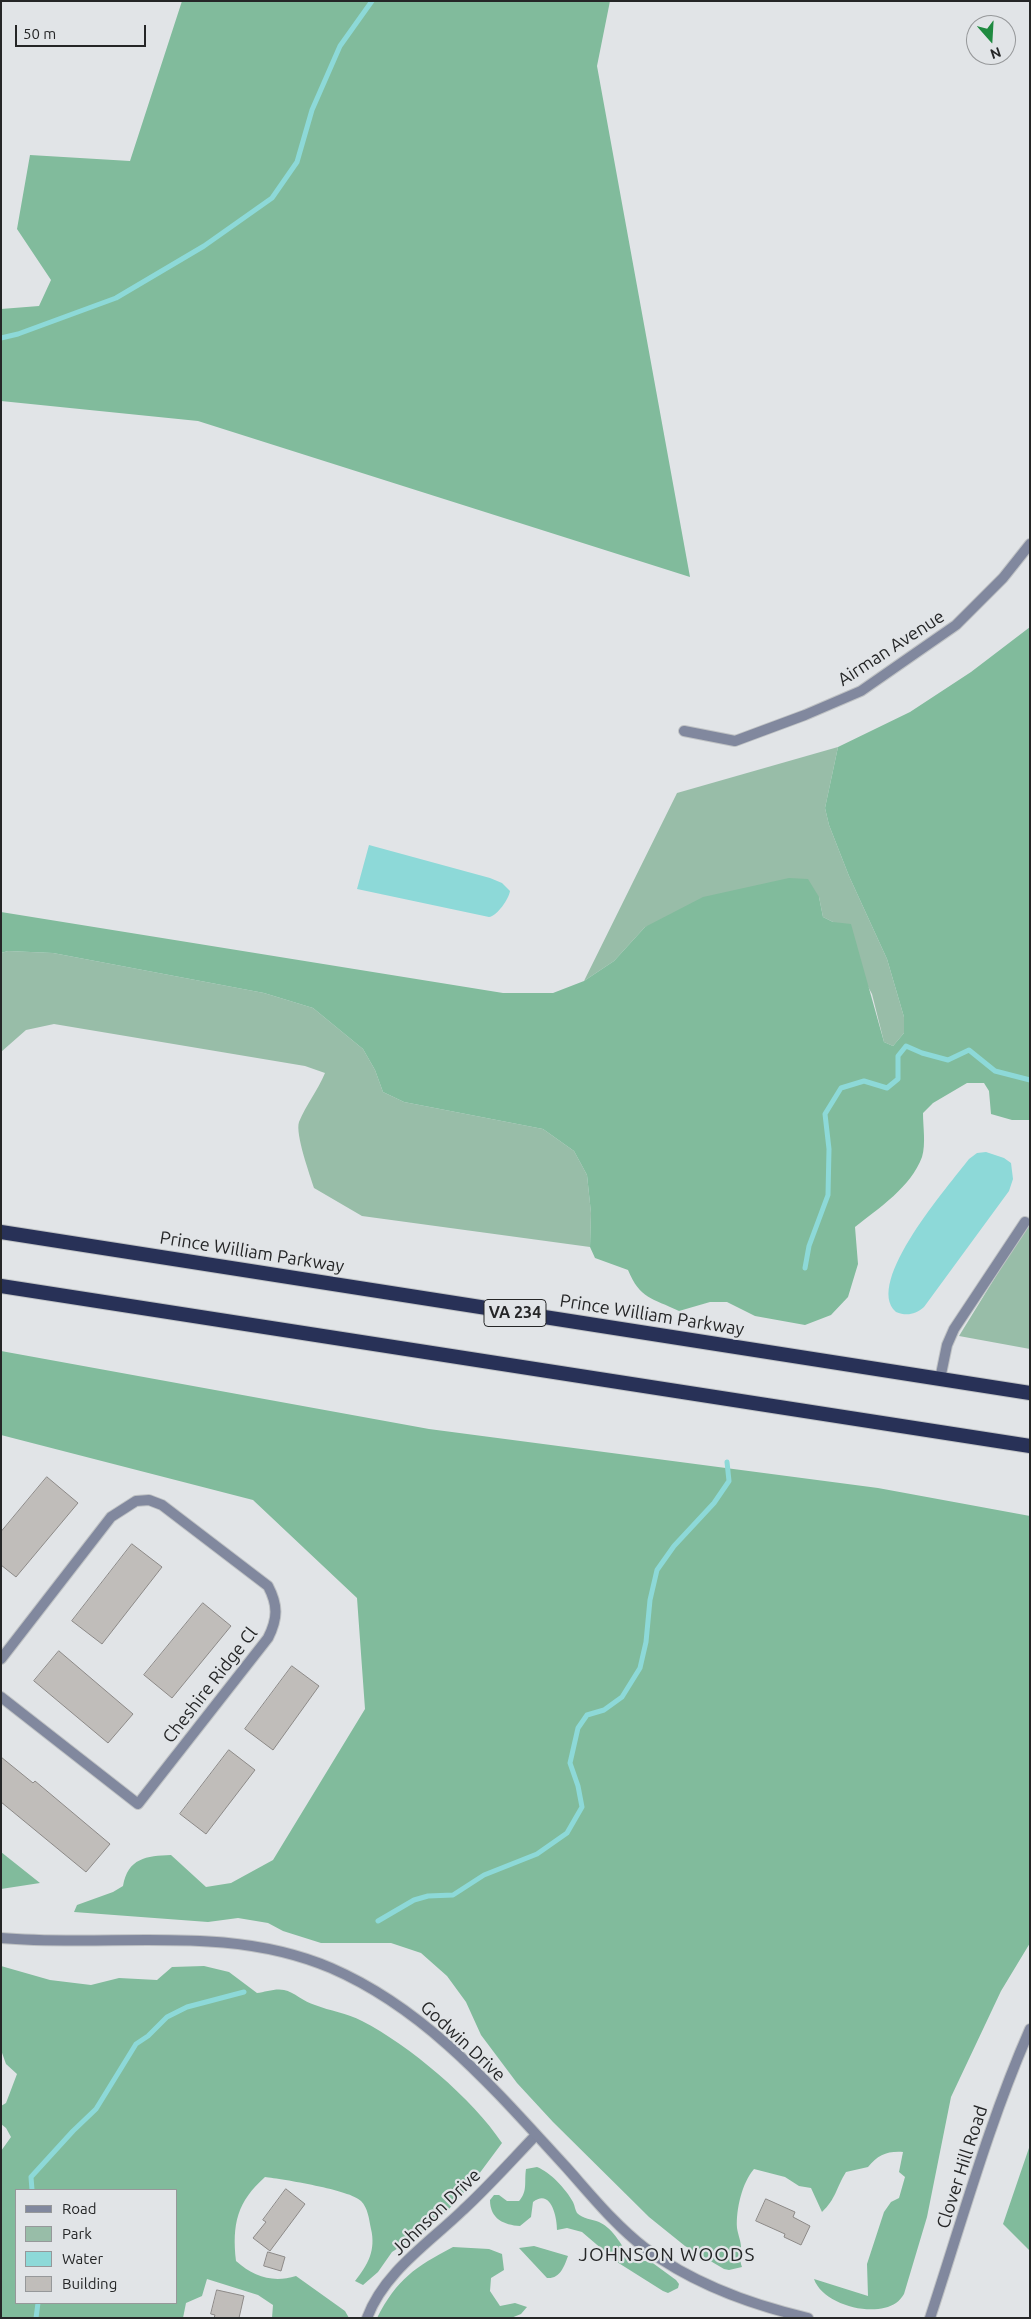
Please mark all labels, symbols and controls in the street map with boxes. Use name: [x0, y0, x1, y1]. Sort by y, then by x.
scale bar: [18, 15, 149, 47]
north arrow: [966, 15, 1016, 65]
text: 50 m: [23, 25, 56, 42]
text: N: [988, 44, 1003, 63]
street label: Airman Avenue: [834, 606, 948, 690]
street label: Prince William Parkway: [158, 1227, 346, 1277]
street label: Prince William Parkway: [558, 1290, 746, 1340]
road number: VA 234: [484, 1300, 546, 1326]
street label: Cheshire Ridge Cl: [158, 1623, 262, 1747]
street label: Godwin Drive: [416, 1996, 510, 2086]
street label: Clover Hill Road: [932, 2103, 992, 2231]
street label: Johnson Drive: [387, 2164, 485, 2260]
legend: [15, 2189, 178, 2304]
text: Road: [62, 2200, 97, 2217]
text: Park: [62, 2225, 92, 2242]
district label: JOHNSON WOODS: [577, 2244, 757, 2266]
text: Water: [62, 2250, 103, 2267]
text: Building: [62, 2275, 117, 2292]

